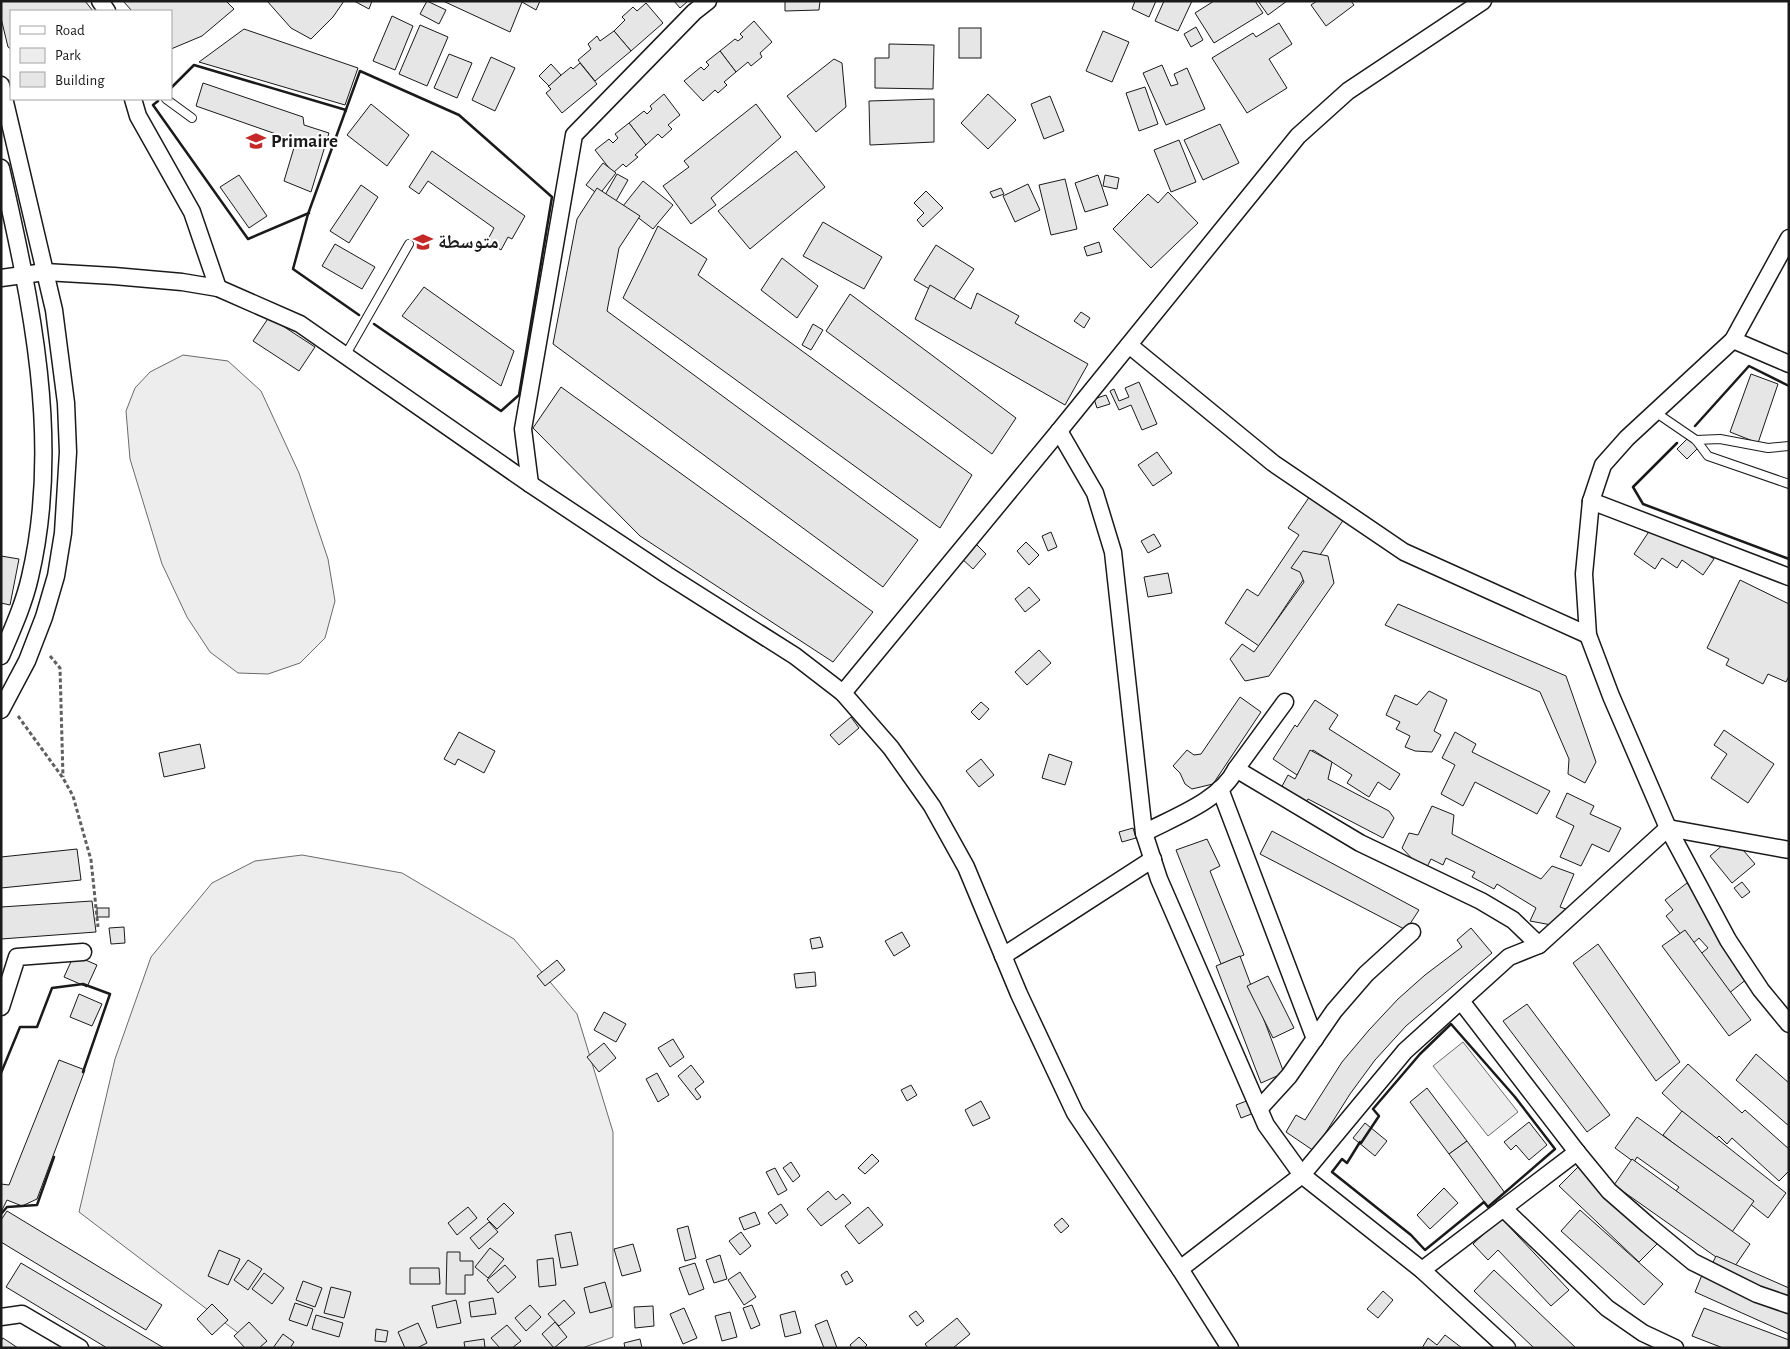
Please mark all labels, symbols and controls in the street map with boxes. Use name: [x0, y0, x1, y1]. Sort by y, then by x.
legend: [10, 10, 172, 100]
text: Road: [55, 23, 85, 38]
text: Park: [55, 48, 81, 63]
text: Building: [55, 73, 105, 88]
school or university icon: Primaire: [245, 130, 267, 152]
place label: Primaire: [271, 132, 338, 151]
school or university icon: متوسطة: [412, 231, 434, 253]
place label: متوسطة: [438, 233, 499, 252]

